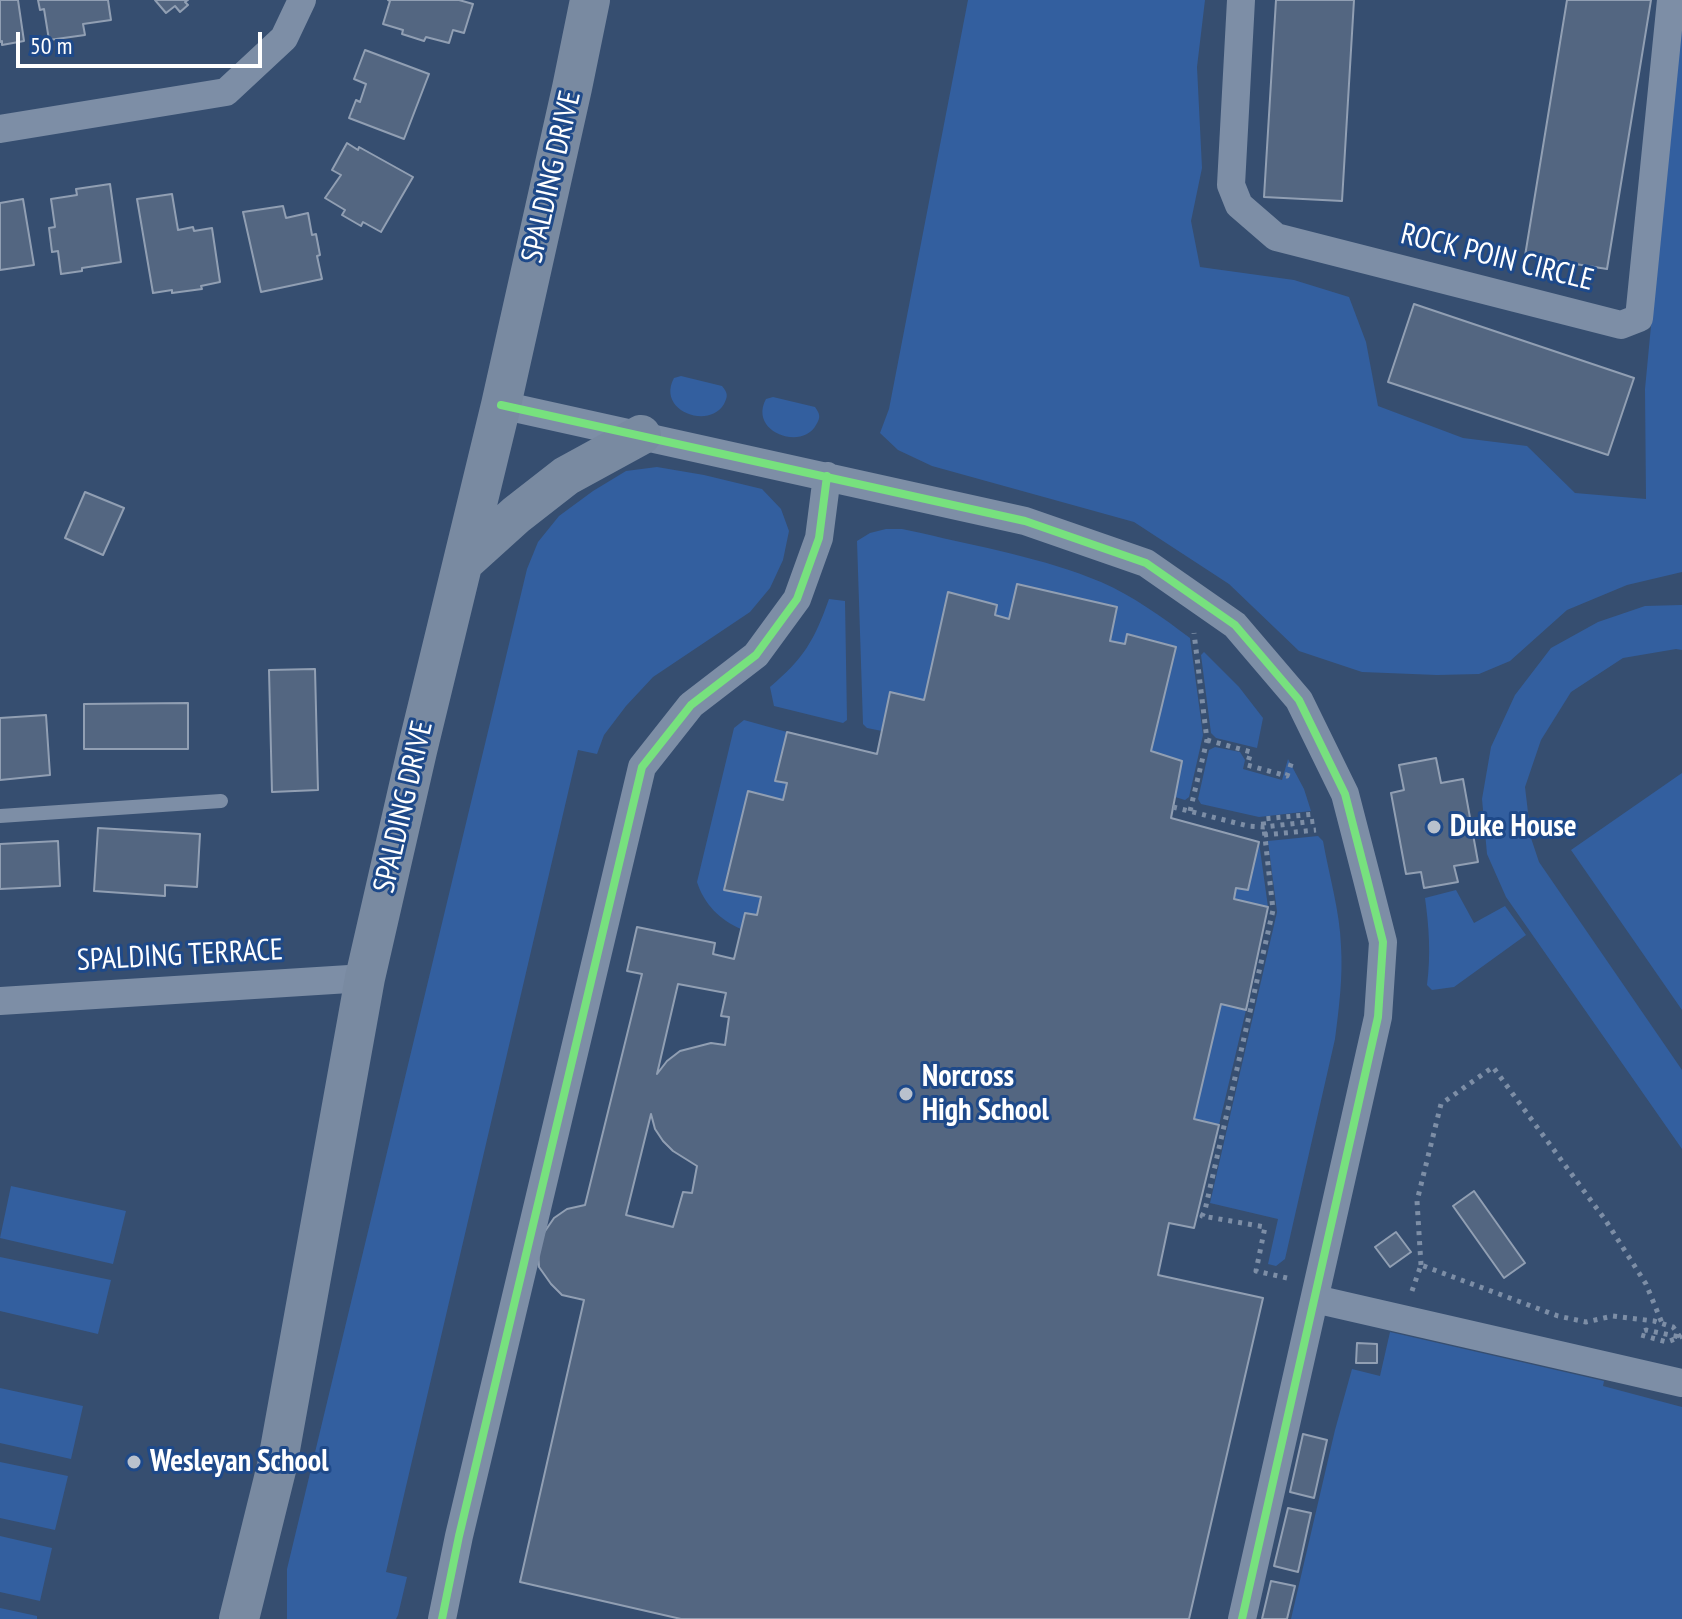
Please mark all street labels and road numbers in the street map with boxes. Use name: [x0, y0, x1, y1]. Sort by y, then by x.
street label: SPALDING DRIVE: [515, 88, 589, 266]
street label: ROCK POIN CIRCLE: [1397, 217, 1597, 299]
street label: SPALDING DRIVE: [367, 718, 441, 896]
street label: SPALDING TERRACE: [76, 933, 284, 979]

